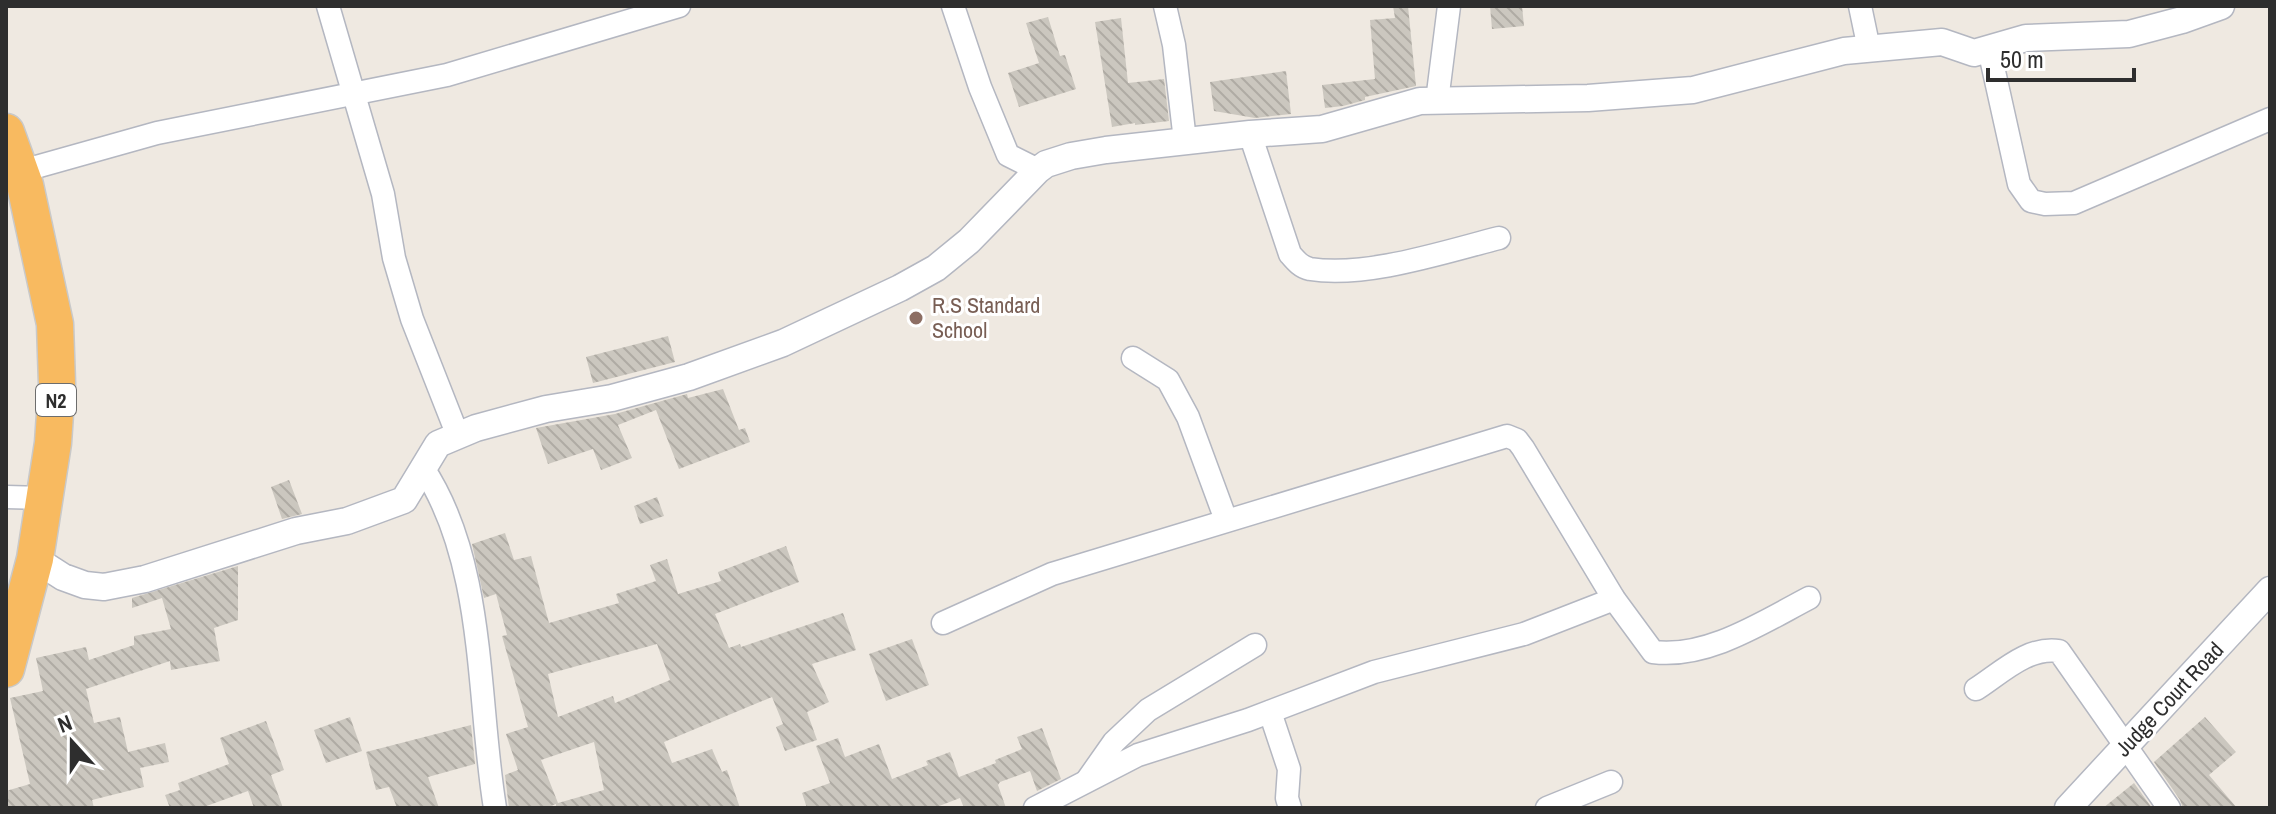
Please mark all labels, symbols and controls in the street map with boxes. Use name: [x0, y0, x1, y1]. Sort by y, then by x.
scale bar: [1988, 32, 2134, 82]
text: 50 m: [2000, 43, 2044, 75]
place label: R.S Standard School: [932, 290, 1040, 345]
marker: R.S Standard School: [907, 309, 925, 327]
road number: N2: [36, 384, 76, 416]
street label: Judge Court Road: [2108, 635, 2230, 763]
north arrow: [32, 702, 112, 782]
text: N: [53, 707, 76, 740]

